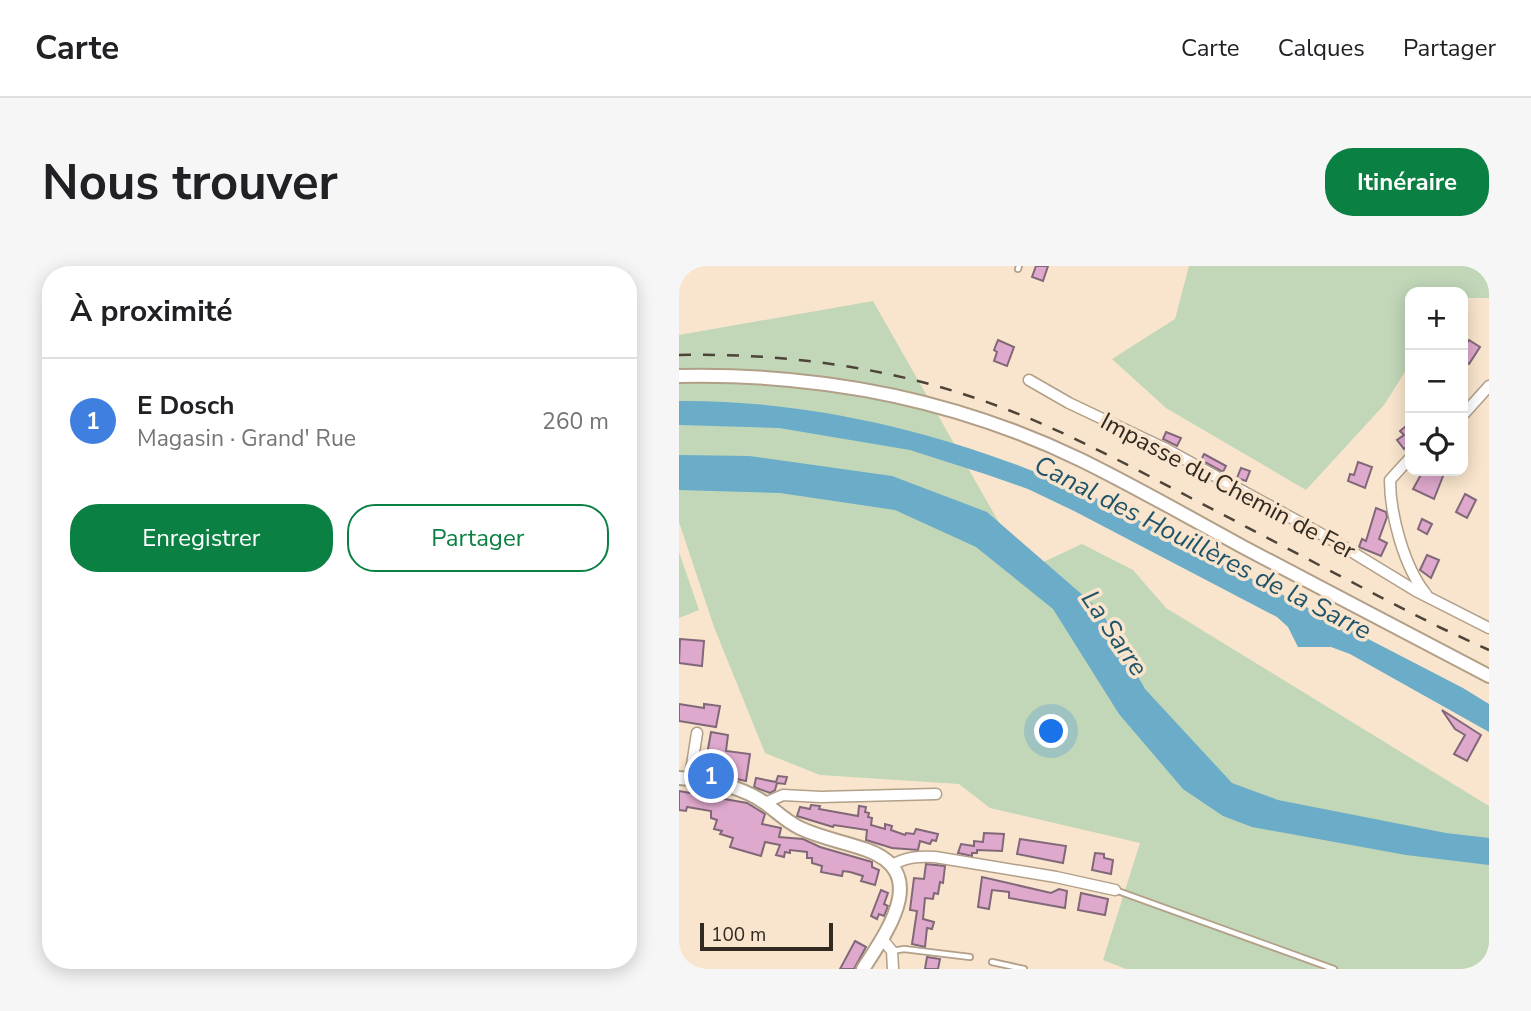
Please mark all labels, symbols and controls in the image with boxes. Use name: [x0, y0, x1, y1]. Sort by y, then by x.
text: Carte: [35, 26, 119, 71]
text: Carte: [1181, 32, 1240, 64]
text: Calques: [1278, 32, 1365, 64]
text: Partager: [1403, 32, 1496, 64]
button: Itinéraire: [1325, 148, 1489, 216]
text: Nous trouver: [42, 149, 338, 216]
map controls: [1405, 287, 1468, 476]
button: +: [1405, 287, 1468, 350]
text: À proximité: [70, 291, 232, 332]
button: −: [1405, 350, 1468, 413]
text: E Dosch: [137, 388, 235, 423]
street label: Impasse du Chemin de Fer: [1095, 405, 1361, 567]
text: 1: [86, 406, 100, 437]
text: 260 m: [542, 406, 609, 437]
button: locate: [1405, 413, 1468, 476]
text: Magasin · Grand' Rue: [137, 423, 356, 454]
water label: Canal des Houillères de la Sarre: [1028, 447, 1377, 648]
button: Enregistrer: [70, 504, 333, 572]
button: Partager: [347, 504, 609, 572]
water label: La Sarre: [1073, 583, 1156, 683]
your location: [1034, 714, 1068, 748]
pin: 1: [688, 750, 734, 802]
scale bar: [700, 920, 833, 952]
text: 100 m: [711, 922, 766, 948]

